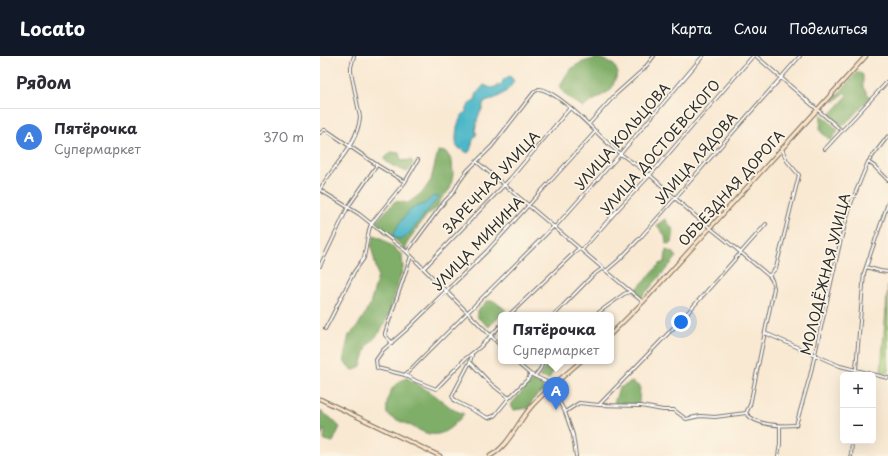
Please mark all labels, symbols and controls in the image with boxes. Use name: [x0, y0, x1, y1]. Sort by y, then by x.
text: Locato: [20, 14, 85, 42]
text: Карта: [671, 18, 712, 39]
text: Слои: [734, 18, 767, 39]
text: Поделиться: [789, 18, 868, 39]
text: Рядом: [16, 69, 71, 95]
street label: УЛИЦА ДОСТОЕВСКОГО: [595, 75, 725, 219]
street label: УЛИЦА КОЛЬЦОВА: [569, 78, 675, 194]
street label: УЛИЦА ЛЯДОВА: [650, 108, 742, 208]
text: Пятёрочка: [54, 116, 137, 139]
street label: ОБЪЕЗДНАЯ ДОРОГА: [673, 125, 789, 251]
street label: ЗАРЕЧНАЯ УЛИЦА: [438, 126, 545, 238]
text: A: [24, 127, 34, 146]
text: 370 m: [263, 127, 304, 146]
text: Супермаркет: [54, 139, 141, 158]
street label: УЛИЦА МИНИНА: [427, 191, 529, 295]
street label: МОЛОДЁЖНАЯ УЛИЦА: [795, 191, 855, 357]
popup: [498, 312, 614, 364]
your location: [671, 312, 691, 332]
text: Пятёрочка: [513, 317, 596, 340]
text: Супермаркет: [513, 340, 599, 359]
map controls: [840, 372, 876, 444]
button: +: [840, 372, 876, 408]
pin: A: [543, 377, 569, 410]
button: −: [840, 408, 876, 444]

